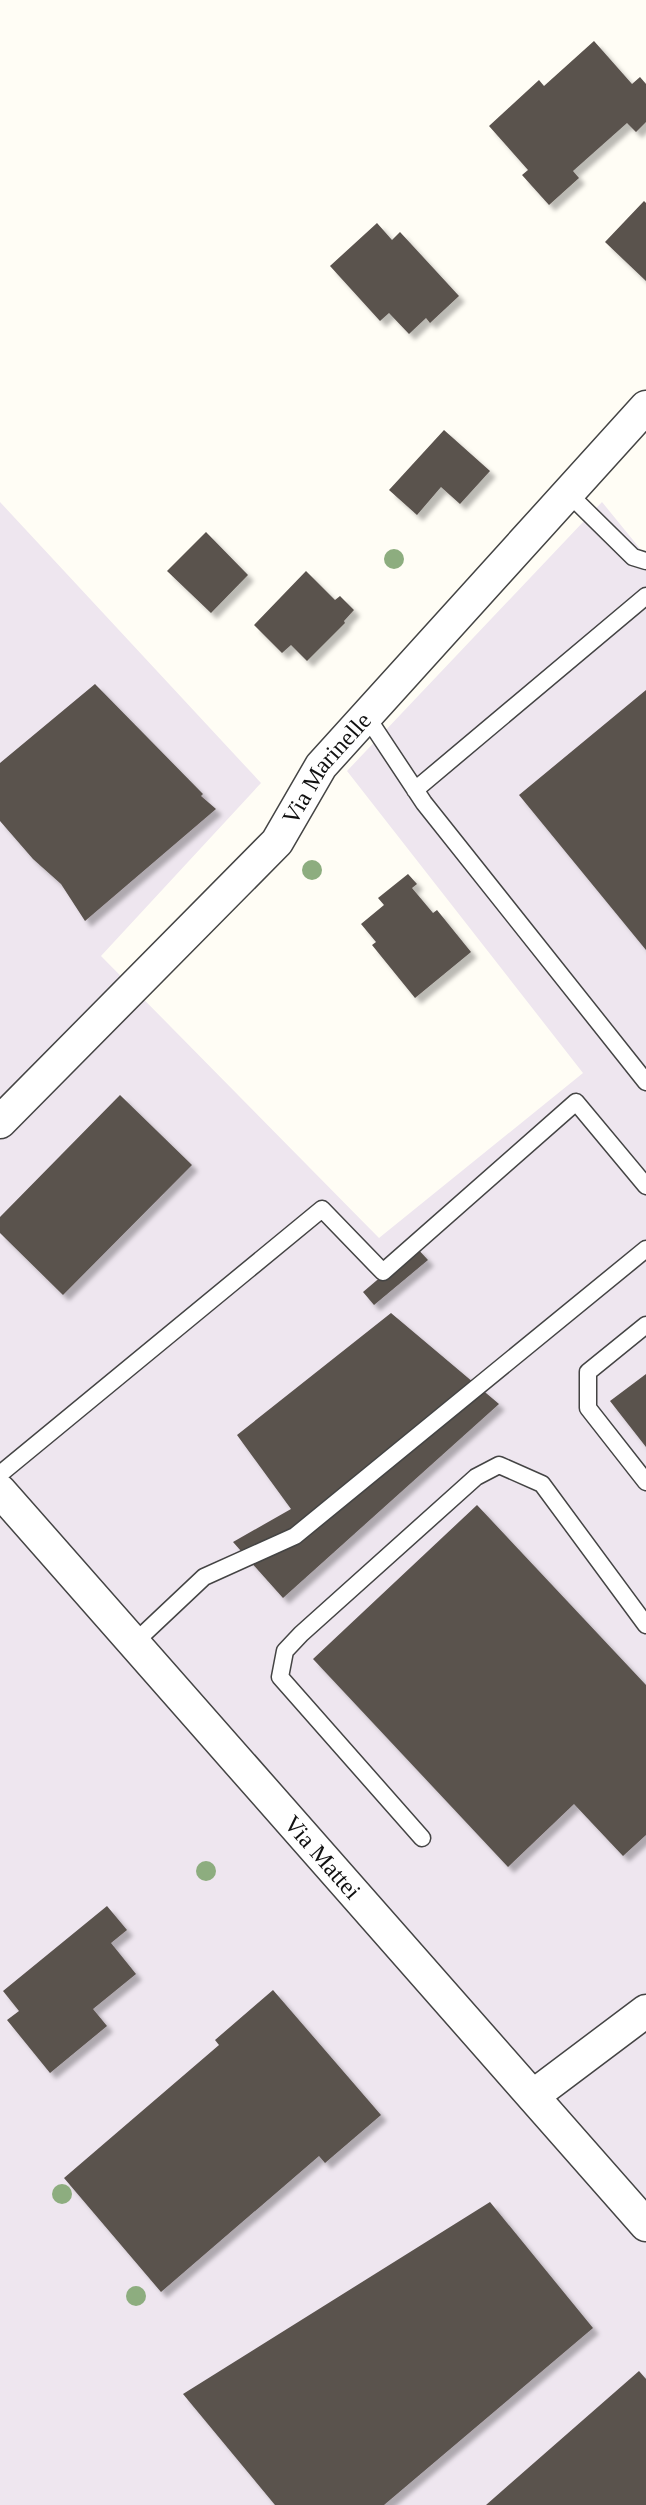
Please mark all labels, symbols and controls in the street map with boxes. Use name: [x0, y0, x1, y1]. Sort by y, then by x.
street label: Via Marinelle: [277, 707, 376, 829]
street label: Via Mattei: [279, 1810, 366, 1904]

